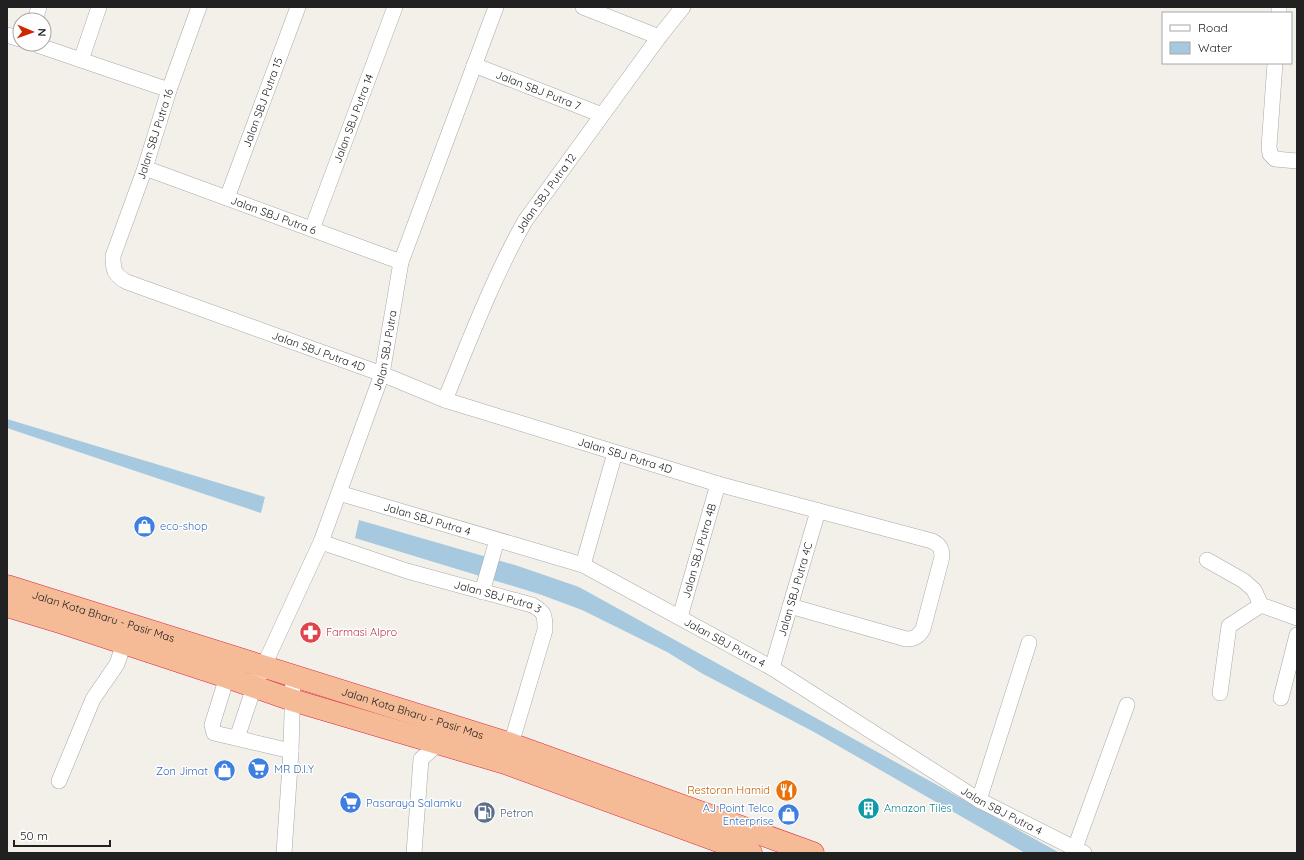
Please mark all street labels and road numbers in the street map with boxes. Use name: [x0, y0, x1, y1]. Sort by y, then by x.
street label: Jalan SBJ Putra 15: [239, 56, 286, 149]
street label: Jalan SBJ Putra 7: [494, 67, 583, 113]
street label: Jalan SBJ Putra 14: [330, 72, 376, 165]
street label: Jalan SBJ Putra 16: [134, 87, 176, 181]
street label: Jalan SBJ Putra 12: [513, 150, 579, 235]
street label: Jalan SBJ Putra 6: [229, 193, 319, 237]
street label: Jalan SBJ Putra: [370, 309, 400, 392]
street label: Jalan SBJ Putra 4D: [270, 328, 367, 374]
street label: Jalan SBJ Putra 4D: [576, 434, 674, 477]
street label: Jalan SBJ Putra 4: [382, 500, 473, 539]
street label: Jalan SBJ Putra 4B: [679, 502, 719, 599]
street label: Jalan SBJ Putra 4C: [775, 541, 815, 638]
street label: Jalan SBJ Putra 3: [453, 577, 545, 616]
street label: Jalan Kota Bharu - Pasir Mas: [30, 587, 176, 645]
street label: Jalan SBJ Putra 4: [682, 615, 768, 670]
street label: Jalan Kota Bharu - Pasir Mas: [340, 684, 486, 742]
street label: Jalan SBJ Putra 4: [958, 783, 1045, 838]

